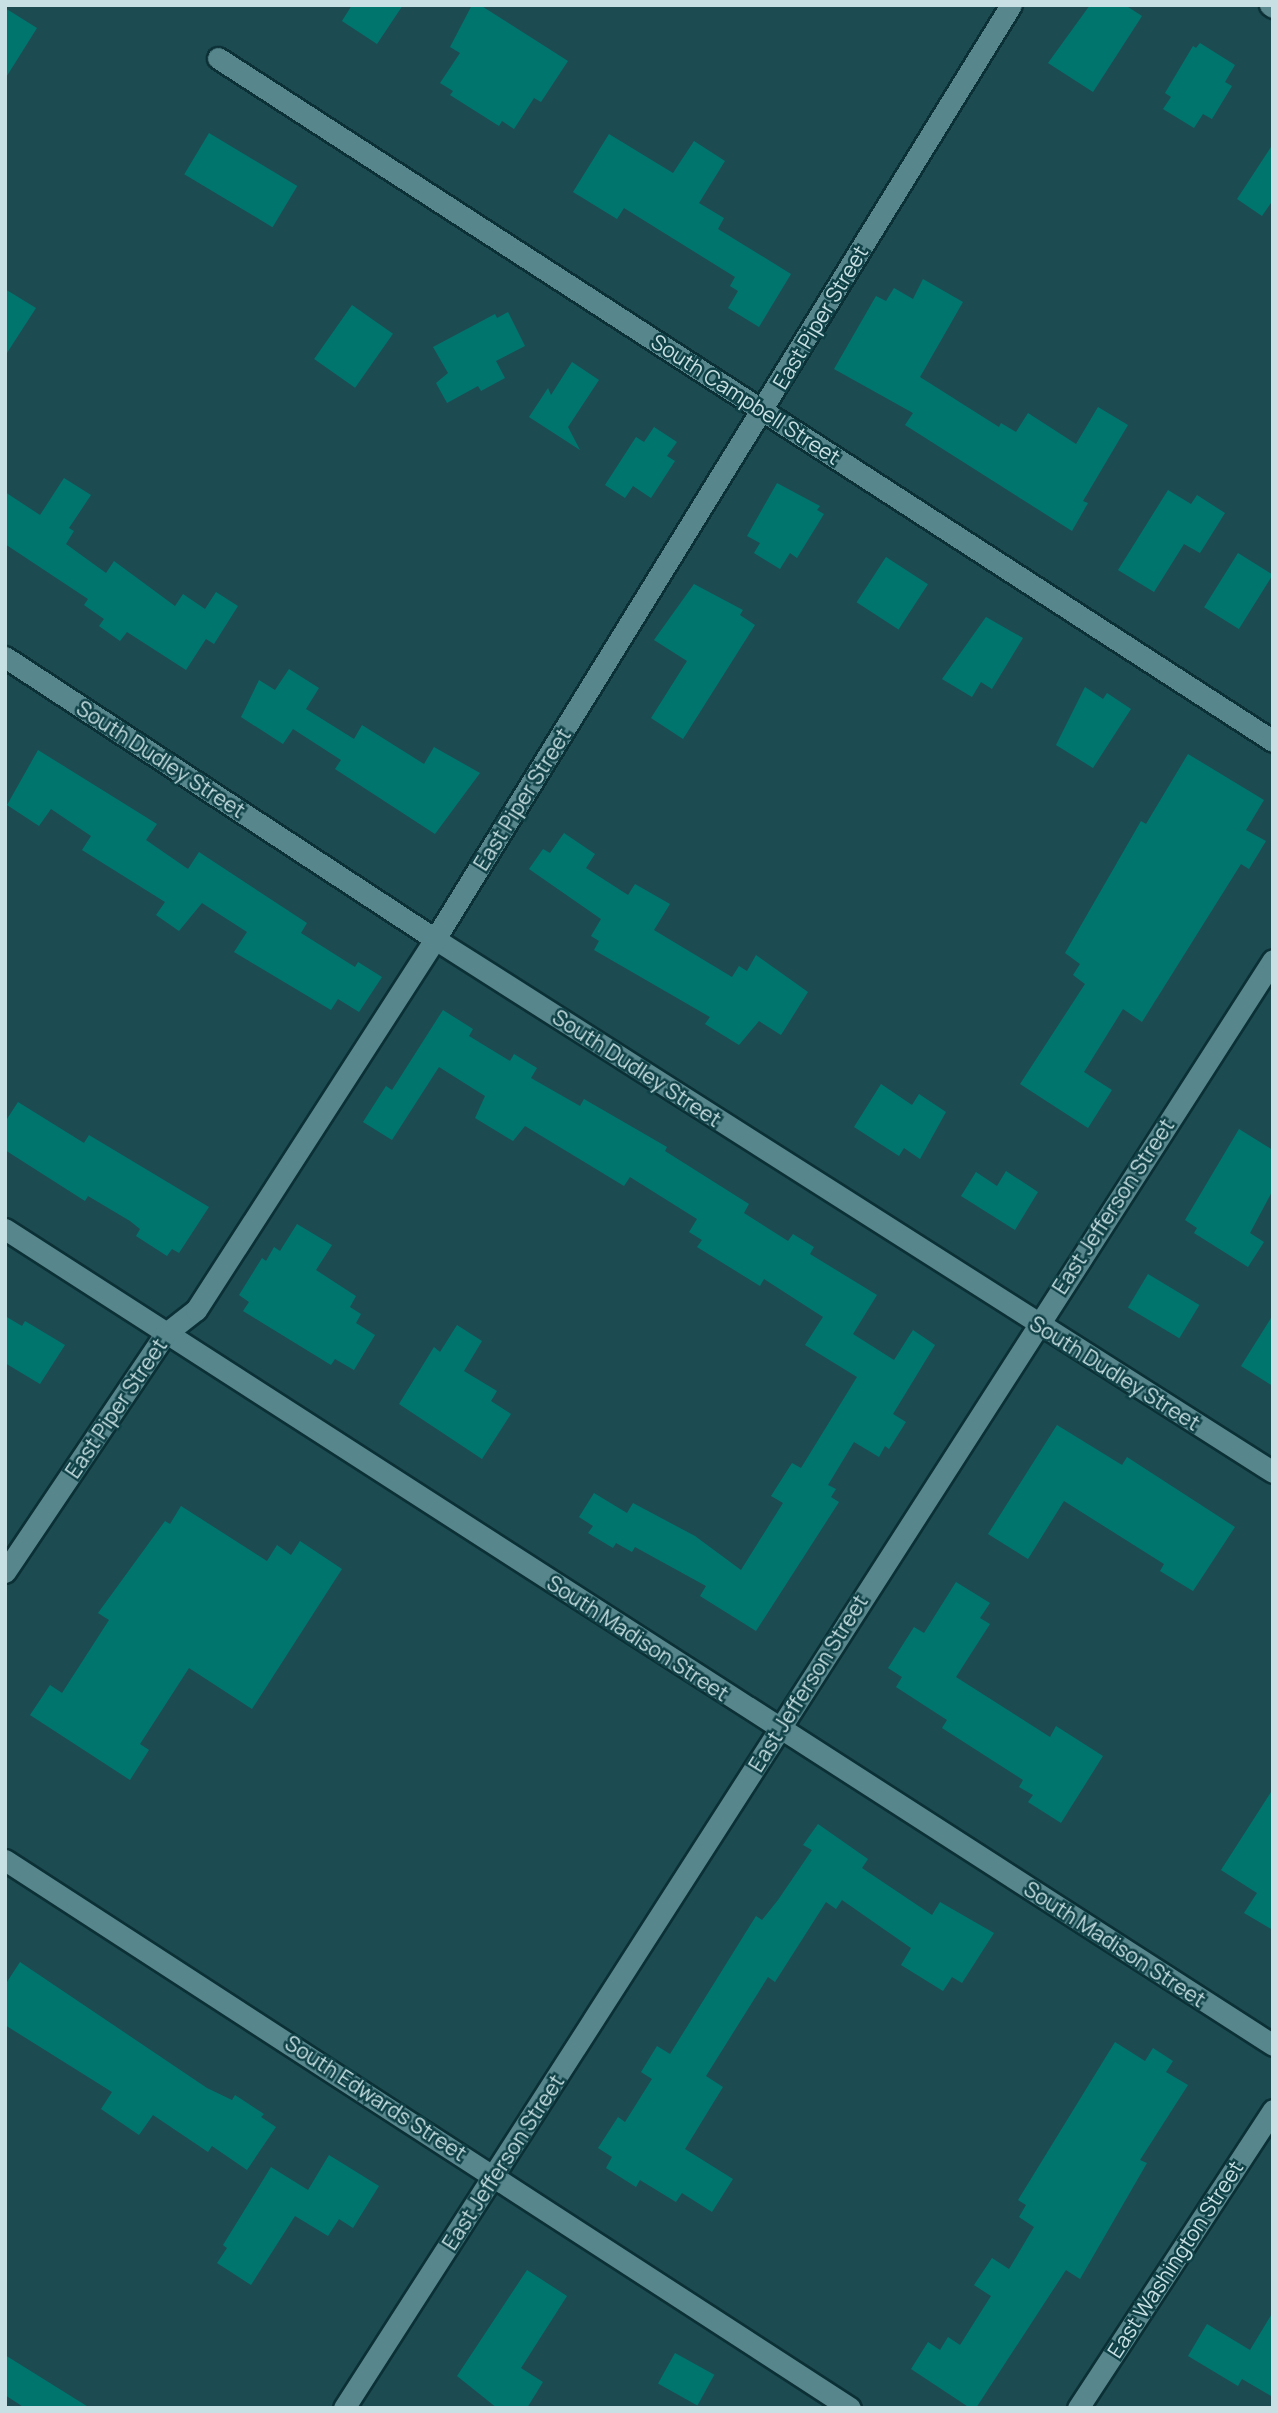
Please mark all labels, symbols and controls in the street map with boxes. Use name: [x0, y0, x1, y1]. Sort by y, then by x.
street label: East Piper Street: [767, 241, 873, 393]
street label: South Campbell Street: [647, 328, 845, 470]
street label: South Dudley Street: [72, 695, 250, 823]
street label: East Piper Street: [468, 723, 576, 875]
street label: South Dudley Street: [548, 1004, 726, 1132]
street label: East Jefferson Street: [1047, 1114, 1179, 1298]
street label: South Dudley Street: [1025, 1310, 1205, 1436]
street label: East Piper Street: [60, 1333, 172, 1483]
street label: South Madison Street: [542, 1570, 734, 1706]
street label: East Jefferson Street: [743, 1590, 873, 1776]
street label: South Madison Street: [1019, 1876, 1211, 2012]
street label: South Edwards Street: [281, 2030, 471, 2166]
street label: East Jefferson Street: [437, 2070, 569, 2254]
street label: East Washington Street: [1102, 2156, 1248, 2362]

